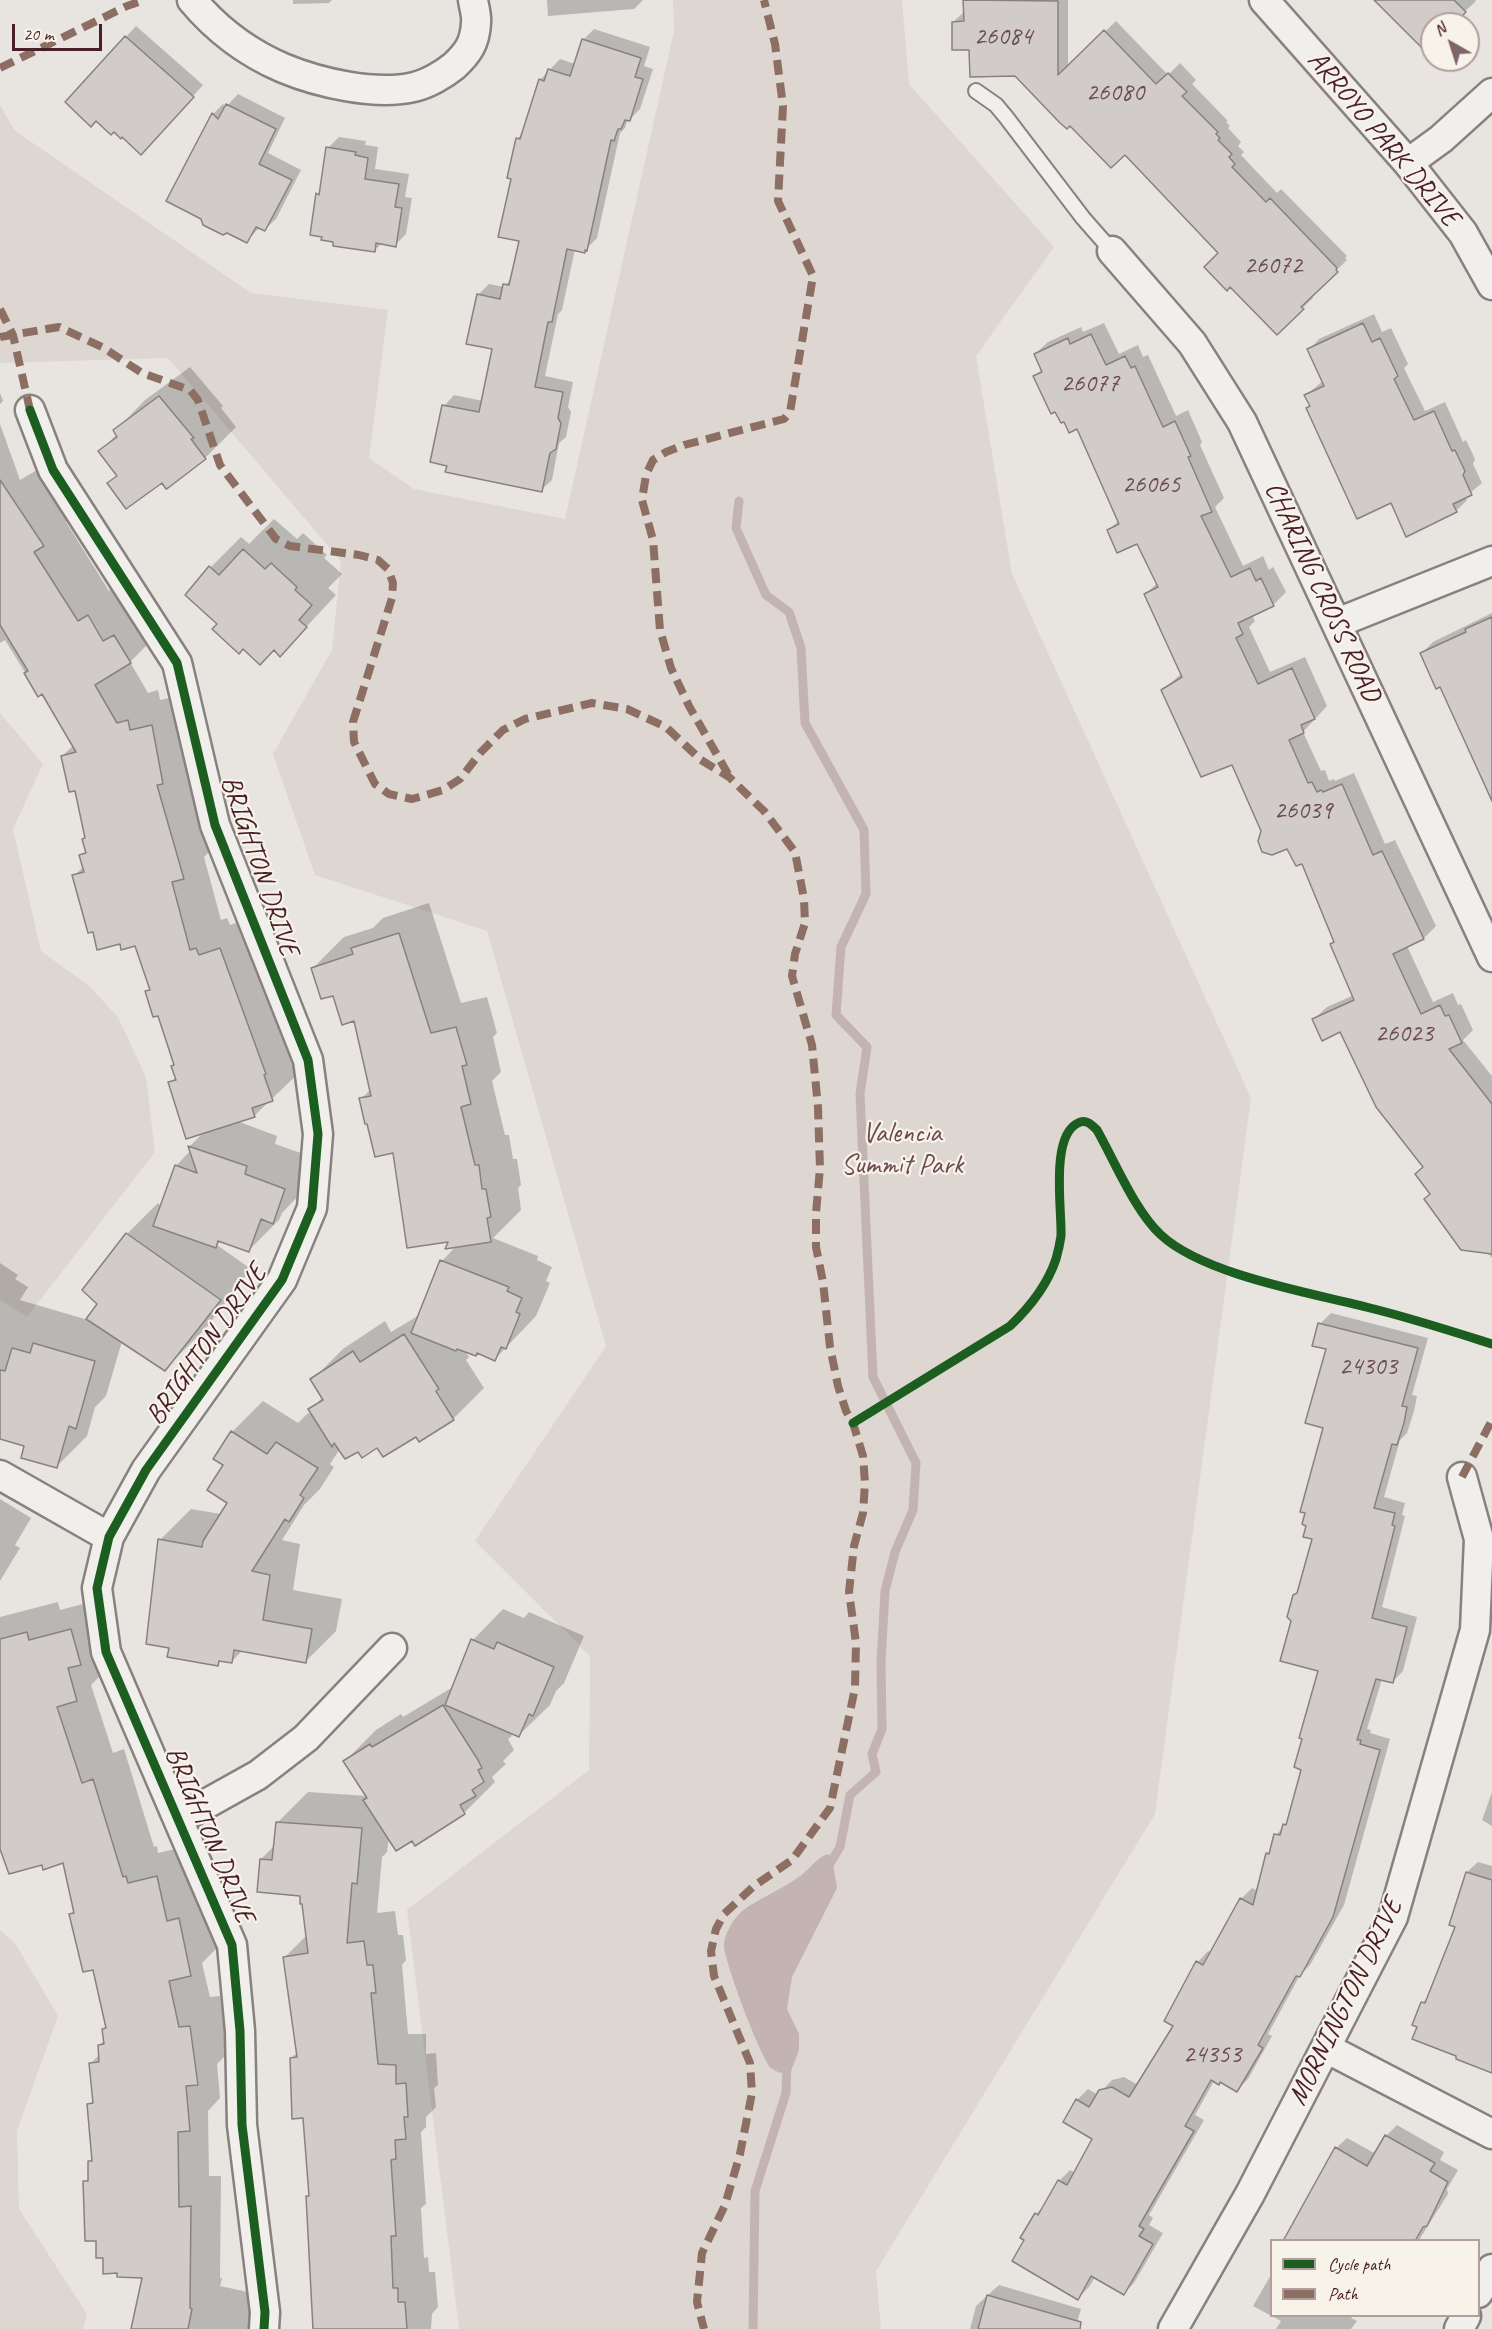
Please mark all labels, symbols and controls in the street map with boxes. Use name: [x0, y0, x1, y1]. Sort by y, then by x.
scale bar: [15, 12, 105, 50]
north arrow: [1420, 12, 1480, 72]
text: N: [1430, 19, 1450, 40]
house number: 26084: [974, 21, 1032, 53]
text: 20 m: [23, 23, 54, 45]
street label: ARROYO PARK DRIVE: [1300, 44, 1466, 234]
house number: 26080: [1086, 77, 1144, 109]
house number: 26072: [1244, 250, 1302, 282]
house number: 26077: [1061, 368, 1119, 400]
house number: 26065: [1122, 469, 1180, 501]
street label: CHARING CROSS ROAD: [1256, 477, 1388, 707]
street label: BRIGHTON DRIVE: [213, 772, 305, 960]
house number: 26039: [1274, 795, 1332, 827]
house number: 26023: [1375, 1018, 1433, 1050]
park label: Valencia Summit Park: [841, 1117, 963, 1183]
street label: BRIGHTON DRIVE: [139, 1258, 275, 1432]
house number: 24303: [1339, 1351, 1397, 1383]
street label: BRIGHTON DRIVE: [157, 1742, 261, 1928]
street label: MORNINGTON DRIVE: [1281, 1893, 1411, 2111]
house number: 24353: [1183, 2039, 1241, 2071]
legend: [1270, 2239, 1480, 2317]
text: Cycle path: [1328, 2253, 1390, 2275]
text: Path: [1328, 2283, 1358, 2305]

